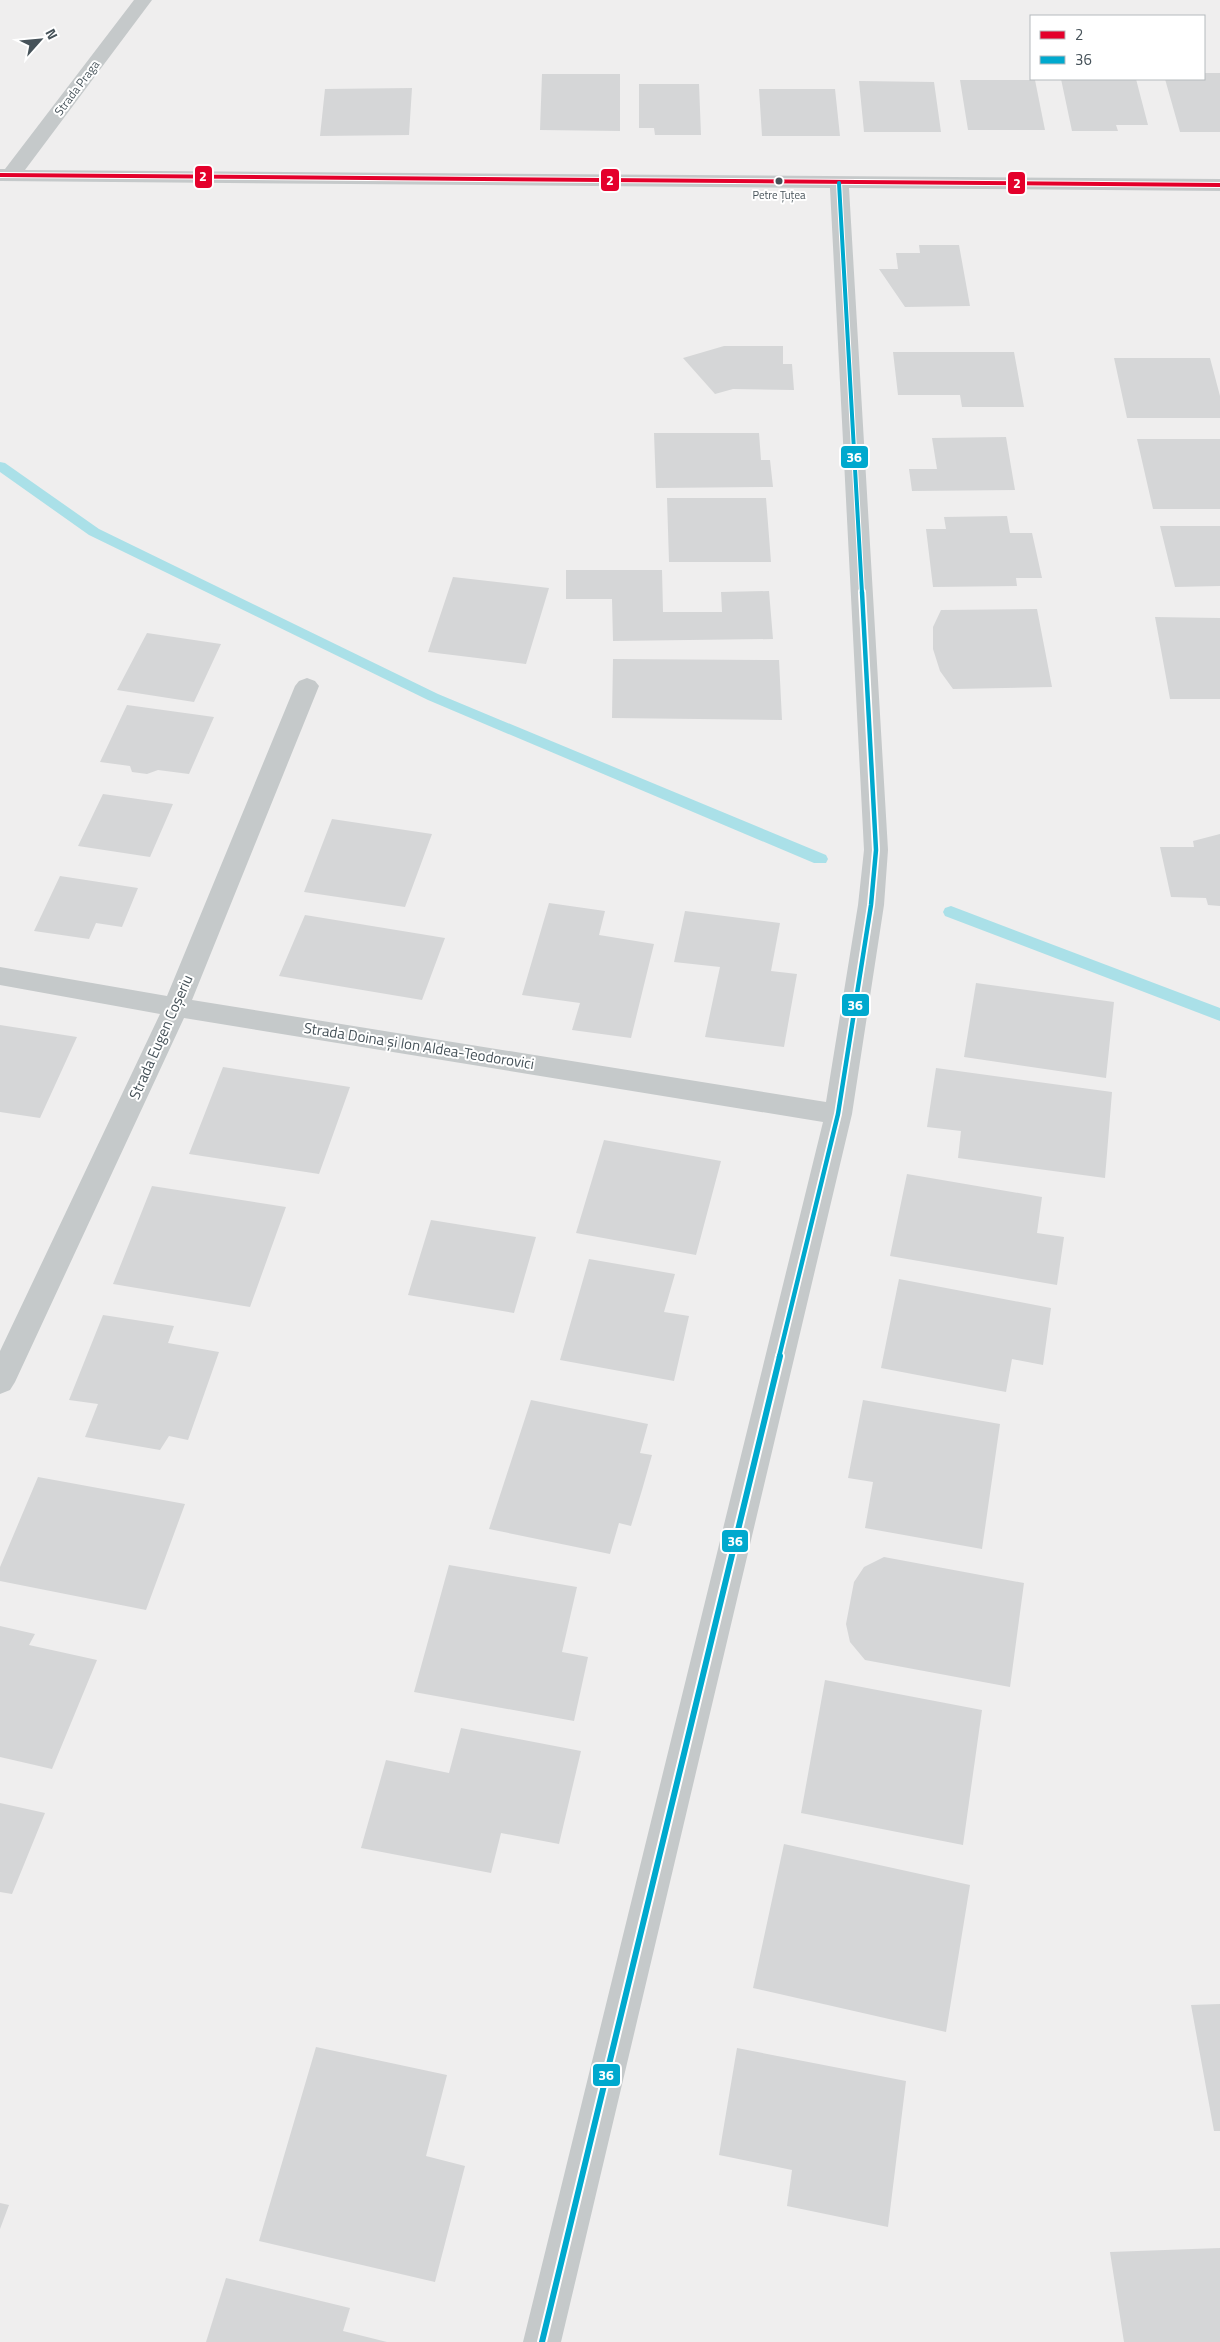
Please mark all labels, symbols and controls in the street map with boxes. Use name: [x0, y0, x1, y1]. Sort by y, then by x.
north arrow: [15, 15, 65, 65]
legend: [1030, 15, 1205, 80]
text: 2: [1075, 23, 1083, 46]
text: N: [40, 25, 64, 43]
text: 36: [1075, 48, 1092, 71]
street label: Strada Praga: [49, 56, 104, 119]
line badge: 2: [194, 165, 213, 189]
text: 2: [199, 165, 207, 186]
line badge: 2: [600, 168, 620, 192]
text: 2: [606, 169, 614, 190]
line badge: 2: [1007, 171, 1026, 195]
text: 2: [1013, 172, 1021, 193]
marker: Petre Țuțea: [774, 176, 784, 186]
place label: Petre Țuțea: [752, 187, 806, 203]
line badge: 36: [840, 445, 869, 469]
text: 36: [846, 446, 862, 467]
street label: Strada Eugen Coșeriu: [123, 971, 198, 1103]
line badge: 36: [841, 993, 870, 1017]
text: 36: [847, 994, 863, 1015]
street label: Strada Doina și Ion Aldea-Teodorovici: [302, 1016, 536, 1075]
line badge: 36: [721, 1529, 749, 1553]
text: 36: [727, 1530, 743, 1551]
line badge: 36: [592, 2063, 621, 2087]
text: 36: [598, 2064, 614, 2085]

